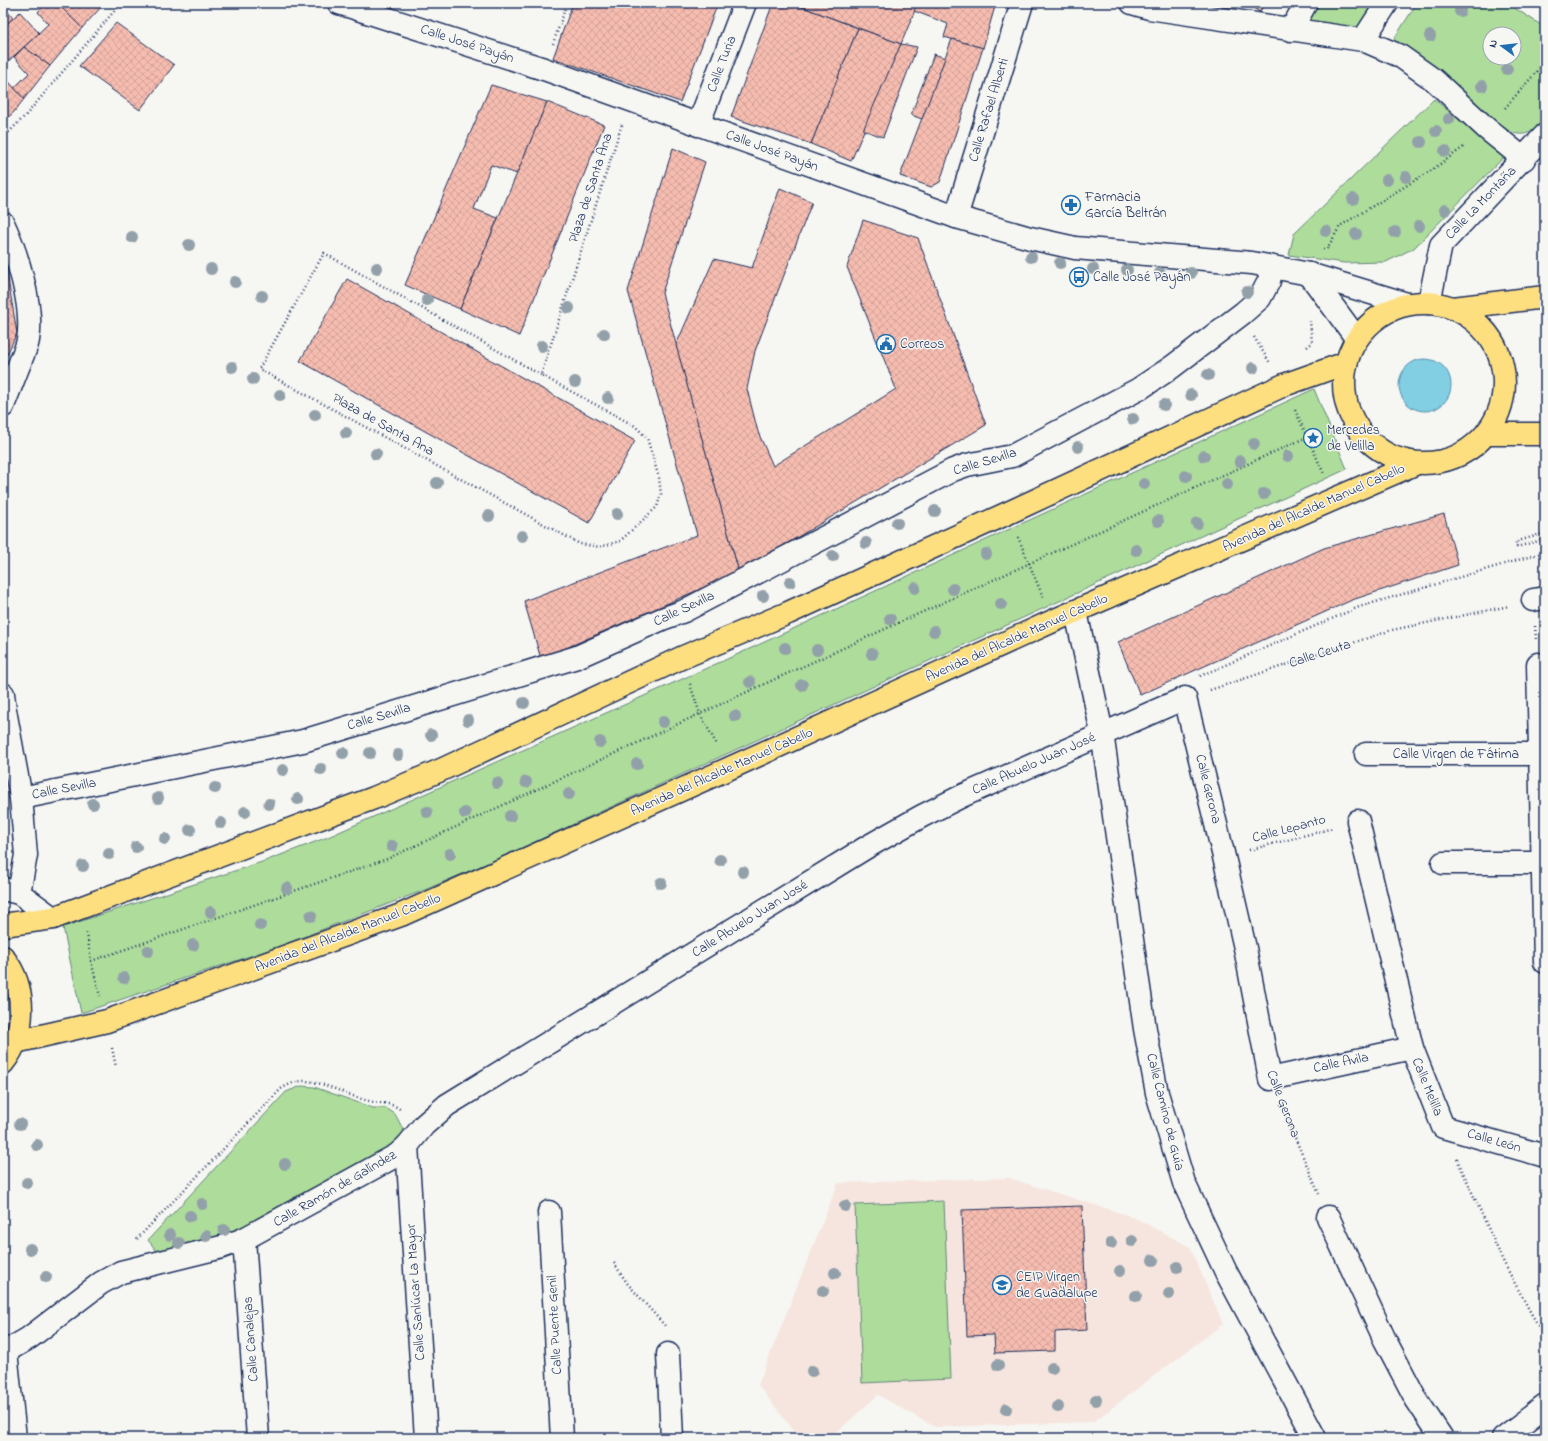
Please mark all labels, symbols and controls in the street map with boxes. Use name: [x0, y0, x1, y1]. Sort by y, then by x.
street label: Calle José Payán: [417, 19, 517, 70]
north arrow: [1482, 26, 1522, 66]
street label: Calle Turia: [702, 33, 742, 95]
text: N: [1485, 38, 1502, 49]
street label: Calle Rafael Alberti: [963, 56, 1015, 164]
street label: Calle José Payán: [722, 124, 821, 178]
street label: Plaza de Santa Ana: [563, 131, 619, 245]
street label: Calle La Montaña: [1440, 161, 1522, 245]
place label: Farmacia García Beltrán: [1084, 187, 1167, 224]
pharmacy icon: Farmacia García Beltrán: [1060, 194, 1082, 216]
bus stop icon: Calle José Payán: [1068, 266, 1090, 288]
place label: Calle José Payán: [1093, 267, 1190, 289]
public building icon: Correos: [875, 333, 897, 355]
place label: Correos: [900, 334, 944, 355]
street label: Plaza de Santa Ana: [328, 388, 438, 462]
place label: Mercedes de Velilla: [1327, 420, 1380, 457]
place icon: Mercedes de Velilla: [1302, 427, 1324, 449]
street label: Calle Sevilla: [951, 442, 1019, 482]
street label: Avenida del Alcalde Manuel Cabello: [1219, 458, 1409, 558]
street label: Calle Sevilla: [650, 586, 718, 632]
street label: Avenida del Alcalde Manuel Cabello: [922, 588, 1112, 688]
street label: Calle Ceuta: [1286, 634, 1354, 674]
street label: Calle Sevilla: [345, 697, 413, 737]
street label: Avenida del Alcalde Manuel Cabello: [627, 722, 817, 822]
street label: Calle Abuelo Juan José: [969, 727, 1100, 801]
street label: Calle Virgen de Fátima: [1393, 744, 1519, 766]
street label: Calle Gerona: [1189, 752, 1227, 826]
street label: Calle Sevilla: [30, 772, 98, 806]
street label: Calle Lepanto: [1250, 809, 1328, 849]
street label: Calle Abuelo Juan José: [688, 874, 813, 963]
street label: Avenida del Alcalde Manuel Cabello: [252, 888, 444, 978]
street label: Calle Avila: [1311, 1047, 1371, 1079]
street label: Calle Camino de Guía: [1140, 1051, 1190, 1173]
street label: Calle Melilla: [1406, 1054, 1448, 1120]
street label: Calle Gerona: [1261, 1067, 1305, 1141]
street label: Calle León: [1464, 1123, 1524, 1159]
street label: Calle Ramón de Galíndez: [269, 1145, 401, 1233]
street label: Calle Sanlúcar La Mayor: [401, 1222, 432, 1361]
place label: CEIP Virgen de Guadalupe: [1016, 1267, 1098, 1304]
school or university icon: CEIP Virgen de Guadalupe: [991, 1274, 1013, 1296]
street label: Calle Puente Genil: [542, 1275, 568, 1375]
street label: Calle Canalejas: [238, 1296, 264, 1382]

